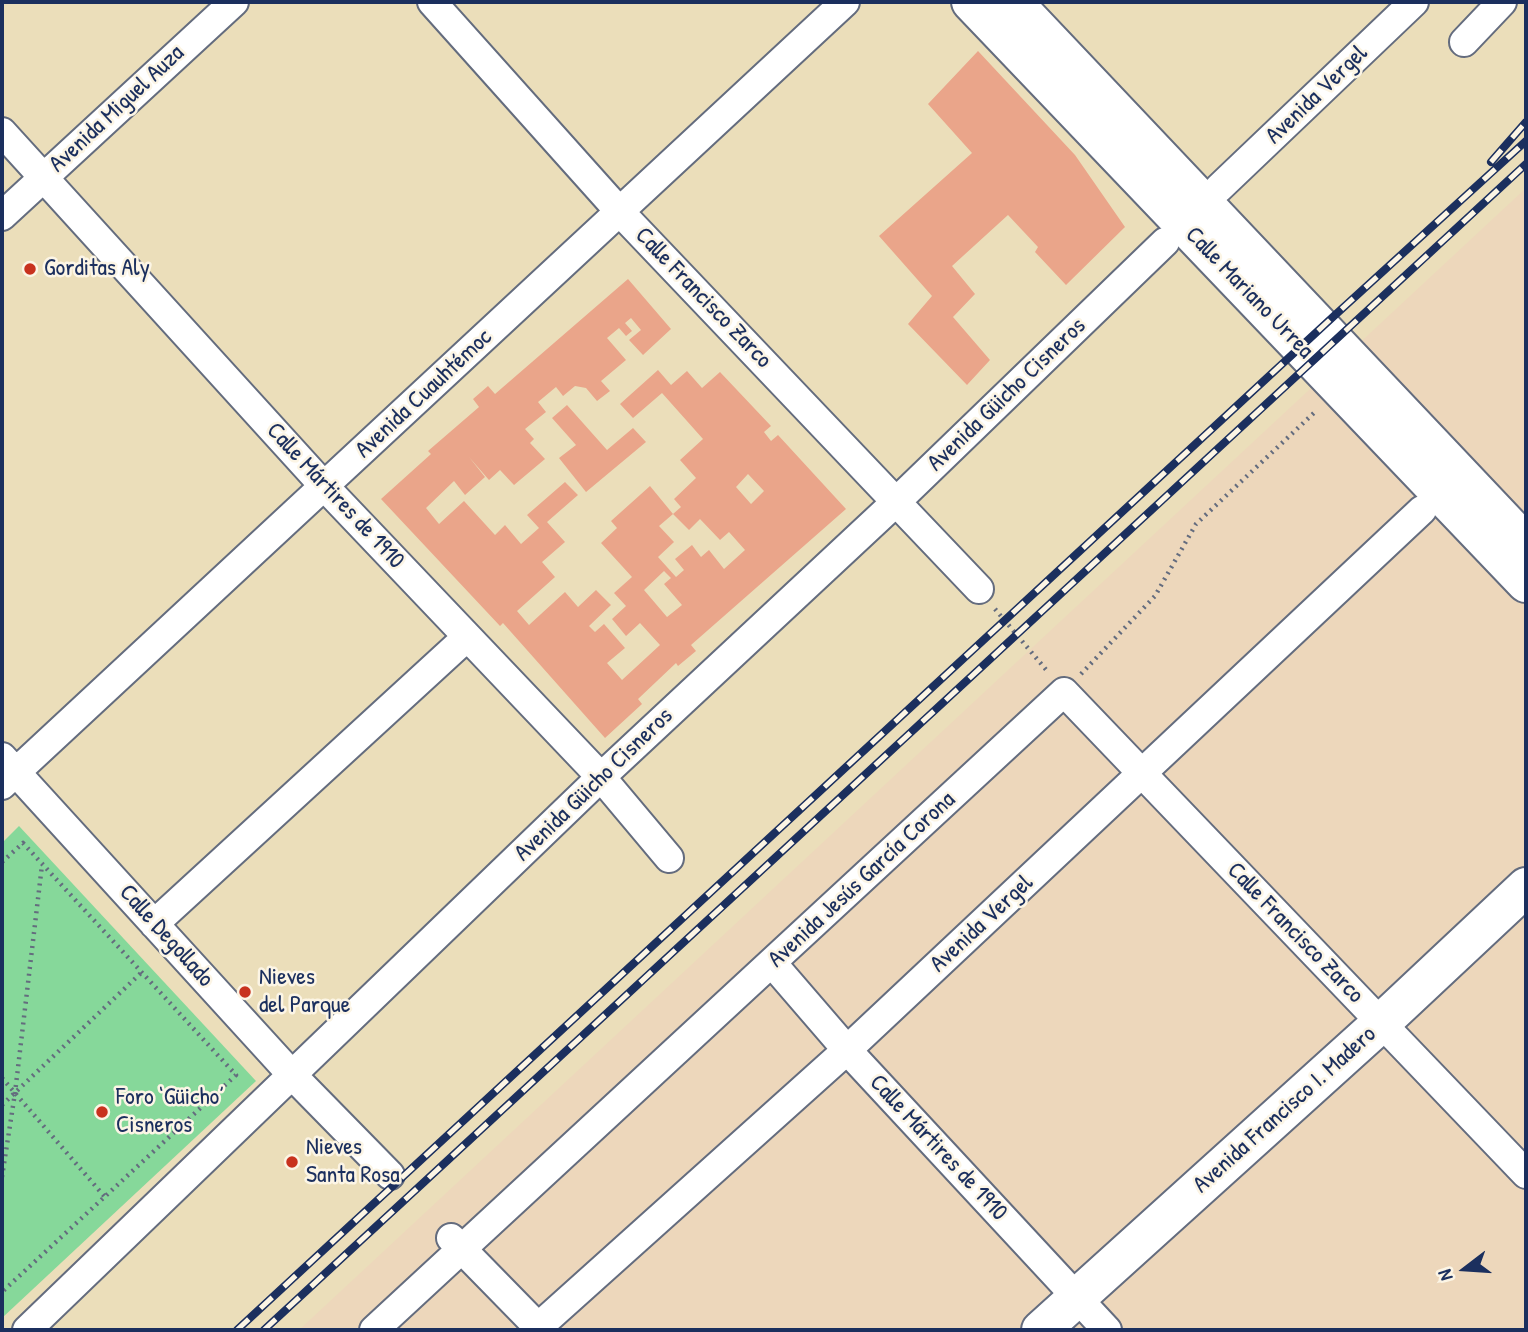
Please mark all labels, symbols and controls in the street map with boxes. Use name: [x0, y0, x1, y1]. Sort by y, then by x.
street label: Avenida Miguel Auza: [44, 39, 190, 179]
street label: Avenida Vergel: [1260, 39, 1374, 151]
street label: Calle Mariano Urrea: [1179, 221, 1319, 365]
street label: Calle Francisco Zarco: [628, 222, 778, 374]
place label: Gorditas Aly: [44, 255, 150, 283]
marker: Gorditas Aly: [22, 261, 38, 277]
street label: Avenida Güicho Cisneros: [922, 312, 1092, 478]
street label: Avenida Cuauhtémoc: [350, 323, 498, 465]
street label: Calle Mártires de 1910: [260, 417, 410, 575]
street label: Avenida Güicho Cisneros: [509, 702, 679, 868]
street label: Avenida Jesús García Corona: [763, 786, 961, 974]
street label: Calle Francisco Zarco: [1220, 857, 1370, 1009]
street label: Avenida Vergel: [925, 869, 1039, 979]
street label: Calle Degollado: [112, 879, 220, 993]
place label: Nieves del Parque: [259, 964, 350, 1020]
marker: Nieves del Parque: [237, 984, 253, 1000]
street label: Avenida Francisco I. Madero: [1188, 1020, 1382, 1200]
street label: Calle Mártires de 1910: [863, 1069, 1013, 1227]
place label: Foro ‘Güicho’ Cisneros: [116, 1084, 225, 1140]
marker: Foro ‘Güicho’ Cisneros: [94, 1104, 110, 1120]
place label: Nieves Santa Rosa: [306, 1134, 400, 1190]
marker: Nieves Santa Rosa: [284, 1154, 300, 1170]
north arrow: [1430, 1234, 1500, 1304]
text: N: [1431, 1267, 1459, 1284]

